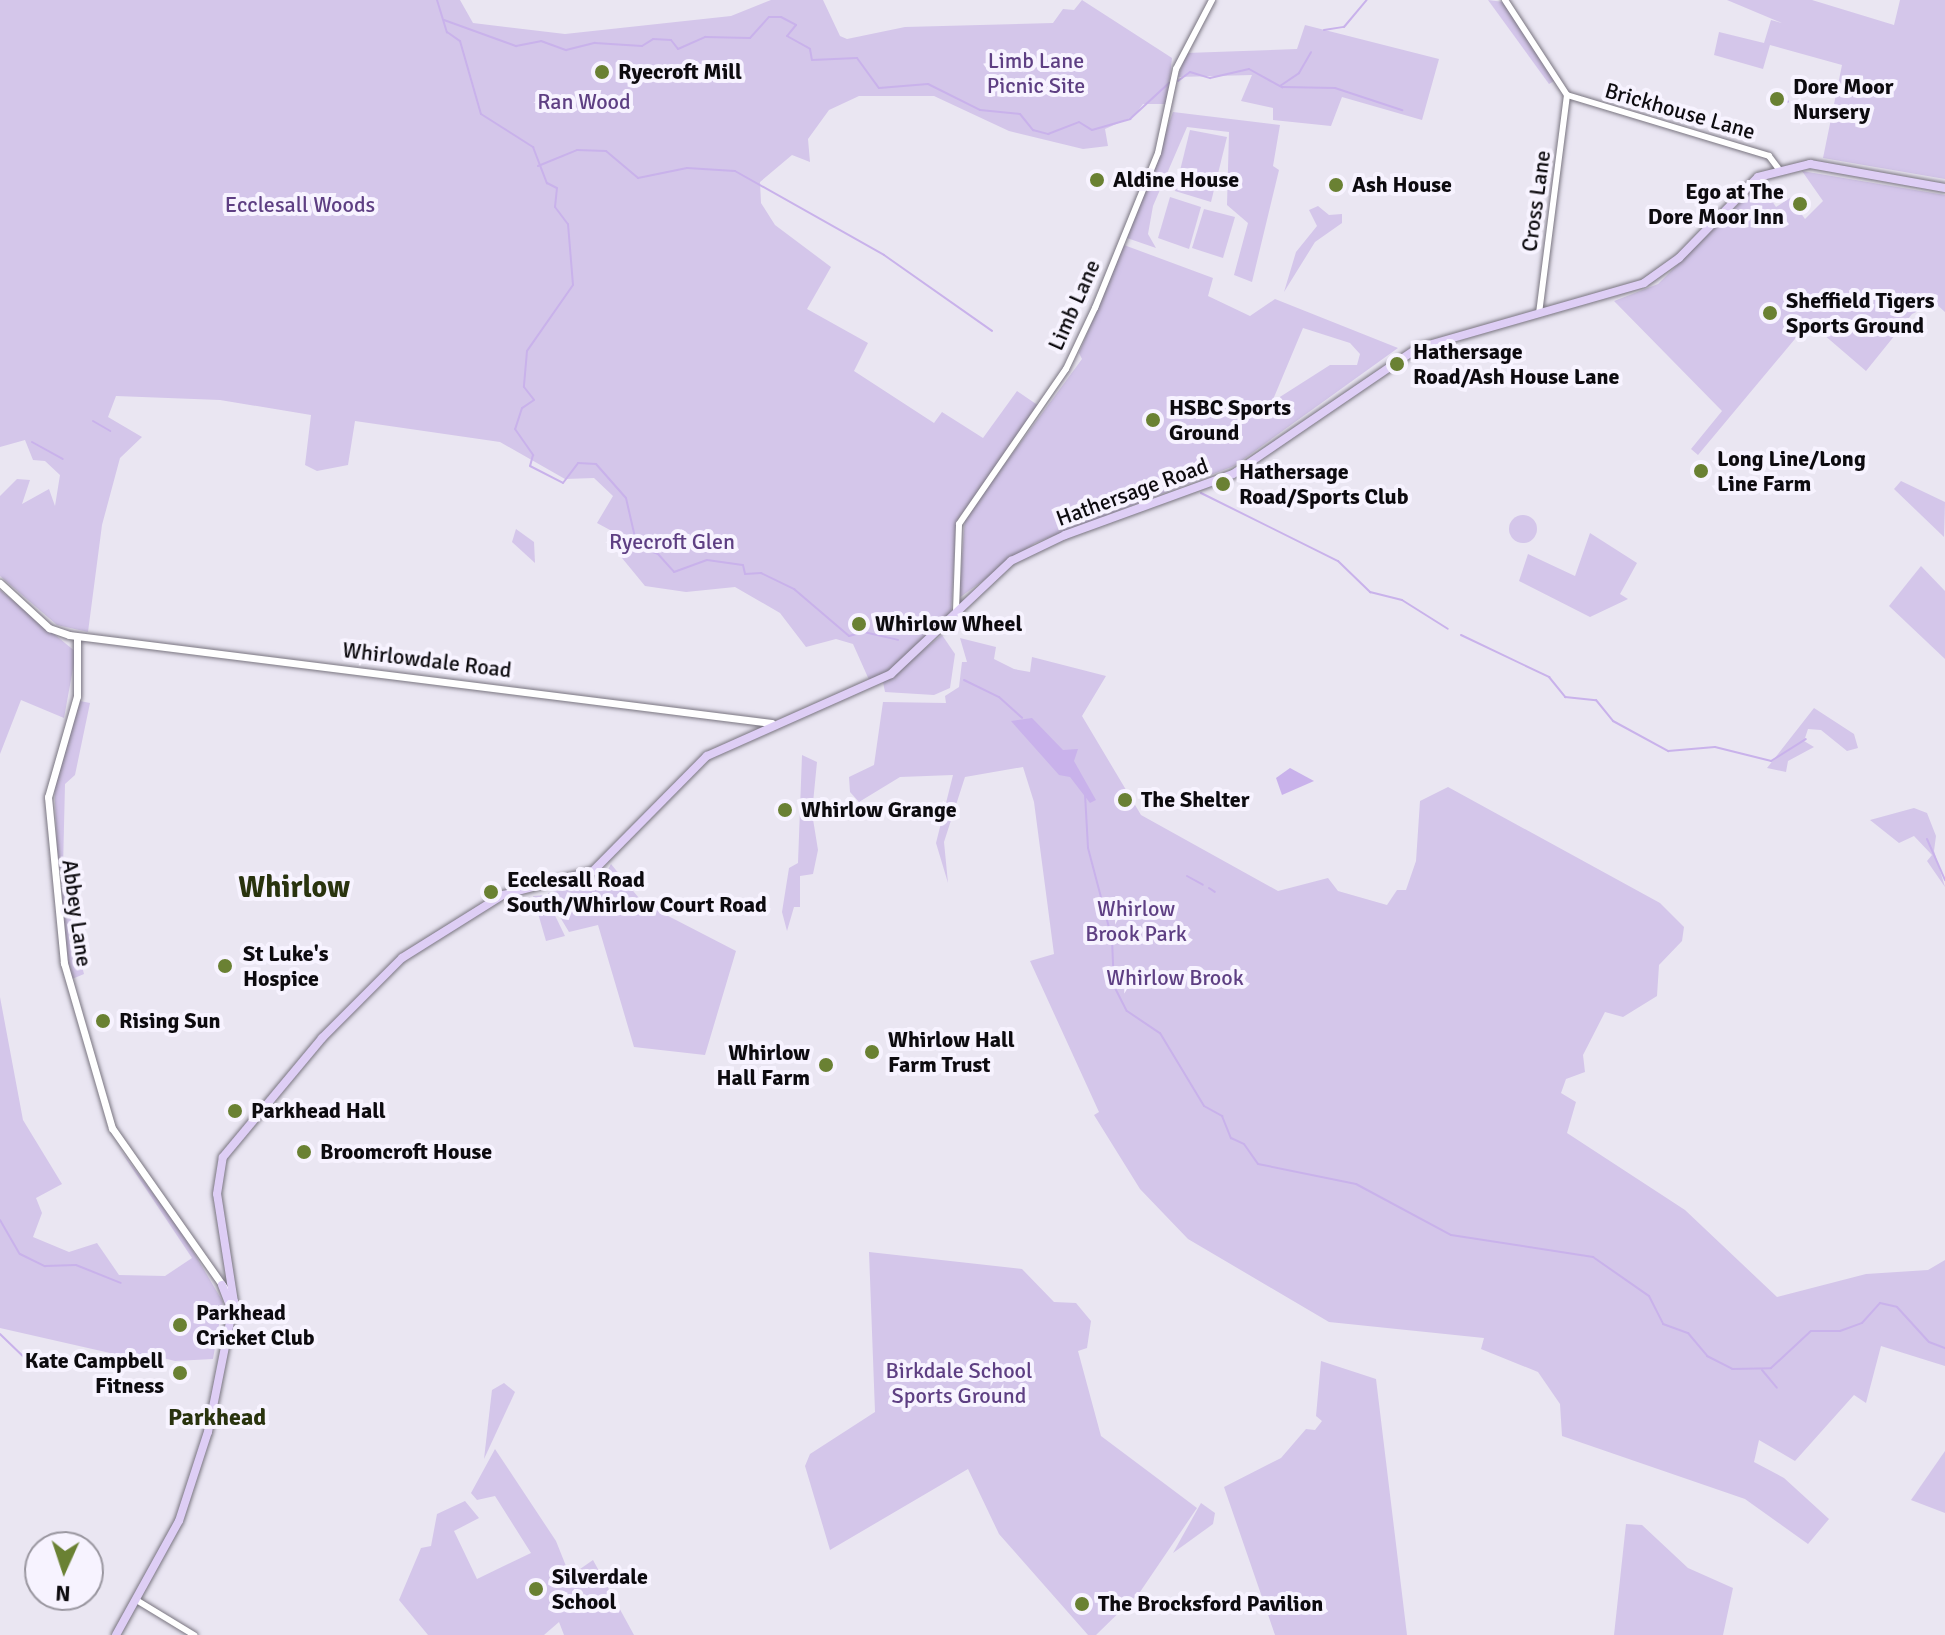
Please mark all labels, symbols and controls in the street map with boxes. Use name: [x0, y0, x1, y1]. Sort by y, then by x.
park label: Limb Lane Picnic Site: [987, 47, 1085, 98]
place label: Ryecroft Mill: [618, 59, 742, 85]
marker: Ryecroft Mill: [593, 63, 611, 81]
place label: Dore Moor Nursery: [1793, 73, 1893, 124]
street label: Brickhouse Lane: [1602, 77, 1758, 145]
park label: Ran Wood: [537, 89, 631, 115]
marker: Dore Moor Nursery: [1768, 90, 1786, 108]
street label: Cross Lane: [1516, 149, 1556, 253]
place label: Aldine House: [1113, 167, 1239, 193]
marker: Aldine House: [1088, 171, 1106, 189]
place label: Ash House: [1352, 172, 1452, 198]
marker: Ash House: [1327, 176, 1345, 194]
place label: Ego at The Dore Moor Inn: [1648, 178, 1784, 230]
park label: Ecclesall Woods: [225, 192, 375, 218]
marker: Ego at The Dore Moor Inn: [1791, 195, 1809, 213]
street label: Limb Lane: [1042, 256, 1106, 354]
place label: Sheffield Tigers Sports Ground: [1786, 287, 1935, 338]
marker: Sheffield Tigers Sports Ground: [1761, 304, 1779, 322]
place label: Hathersage Road/Ash House Lane: [1413, 338, 1619, 390]
marker: Hathersage Road/Ash House Lane: [1388, 355, 1406, 373]
place label: HSBC Sports Ground: [1169, 394, 1291, 446]
marker: HSBC Sports Ground: [1144, 411, 1162, 429]
place label: Long Line/Long Line Farm: [1717, 445, 1866, 496]
street label: Hathersage Road: [1052, 452, 1212, 532]
place label: Hathersage Road/Sports Club: [1239, 458, 1408, 510]
marker: Long Line/Long Line Farm: [1692, 462, 1710, 480]
marker: Hathersage Road/Sports Club: [1214, 475, 1232, 493]
park label: Ryecroft Glen: [609, 529, 735, 555]
place label: Whirlow Wheel: [875, 611, 1022, 637]
marker: Whirlow Wheel: [850, 615, 868, 633]
street label: Whirlowdale Road: [341, 637, 513, 683]
place label: The Shelter: [1141, 787, 1249, 813]
marker: The Shelter: [1116, 791, 1134, 809]
place label: Whirlow Grange: [801, 797, 957, 823]
marker: Whirlow Grange: [776, 801, 794, 819]
street label: Abbey Lane: [56, 858, 98, 968]
place label: Ecclesall Road South/Whirlow Court Road: [507, 866, 767, 918]
district label: Whirlow: [238, 870, 350, 906]
marker: Ecclesall Road South/Whirlow Court Road: [482, 883, 500, 901]
park label: Whirlow Brook Park: [1085, 895, 1187, 946]
place label: St Luke's Hospice: [243, 940, 329, 992]
marker: St Luke's Hospice: [214, 955, 236, 977]
park label: Whirlow Brook: [1106, 965, 1244, 991]
place label: Rising Sun: [119, 1008, 221, 1034]
marker: Rising Sun: [94, 1012, 112, 1030]
place label: Whirlow Hall Farm Trust: [888, 1026, 1015, 1078]
place label: Whirlow Hall Farm: [717, 1039, 810, 1090]
marker: Whirlow Hall Farm Trust: [863, 1043, 881, 1061]
marker: Whirlow Hall Farm: [817, 1056, 835, 1074]
place label: Parkhead Hall: [251, 1098, 386, 1124]
marker: Parkhead Hall: [226, 1102, 244, 1120]
place label: Broomcroft House: [320, 1139, 492, 1165]
marker: Broomcroft House: [295, 1143, 313, 1161]
place label: Parkhead Cricket Club: [196, 1299, 315, 1350]
marker: Parkhead Cricket Club: [171, 1316, 189, 1334]
place label: Kate Campbell Fitness: [25, 1347, 164, 1398]
park label: Birkdale School Sports Ground: [886, 1357, 1032, 1408]
marker: Kate Campbell Fitness: [171, 1364, 189, 1382]
district label: Parkhead: [168, 1404, 266, 1432]
north arrow: [24, 1531, 104, 1611]
place label: Silverdale School: [552, 1563, 648, 1614]
text: N: [54, 1580, 71, 1607]
marker: Silverdale School: [527, 1580, 545, 1598]
place label: The Brocksford Pavilion: [1098, 1591, 1323, 1617]
marker: The Brocksford Pavilion: [1073, 1595, 1091, 1613]

